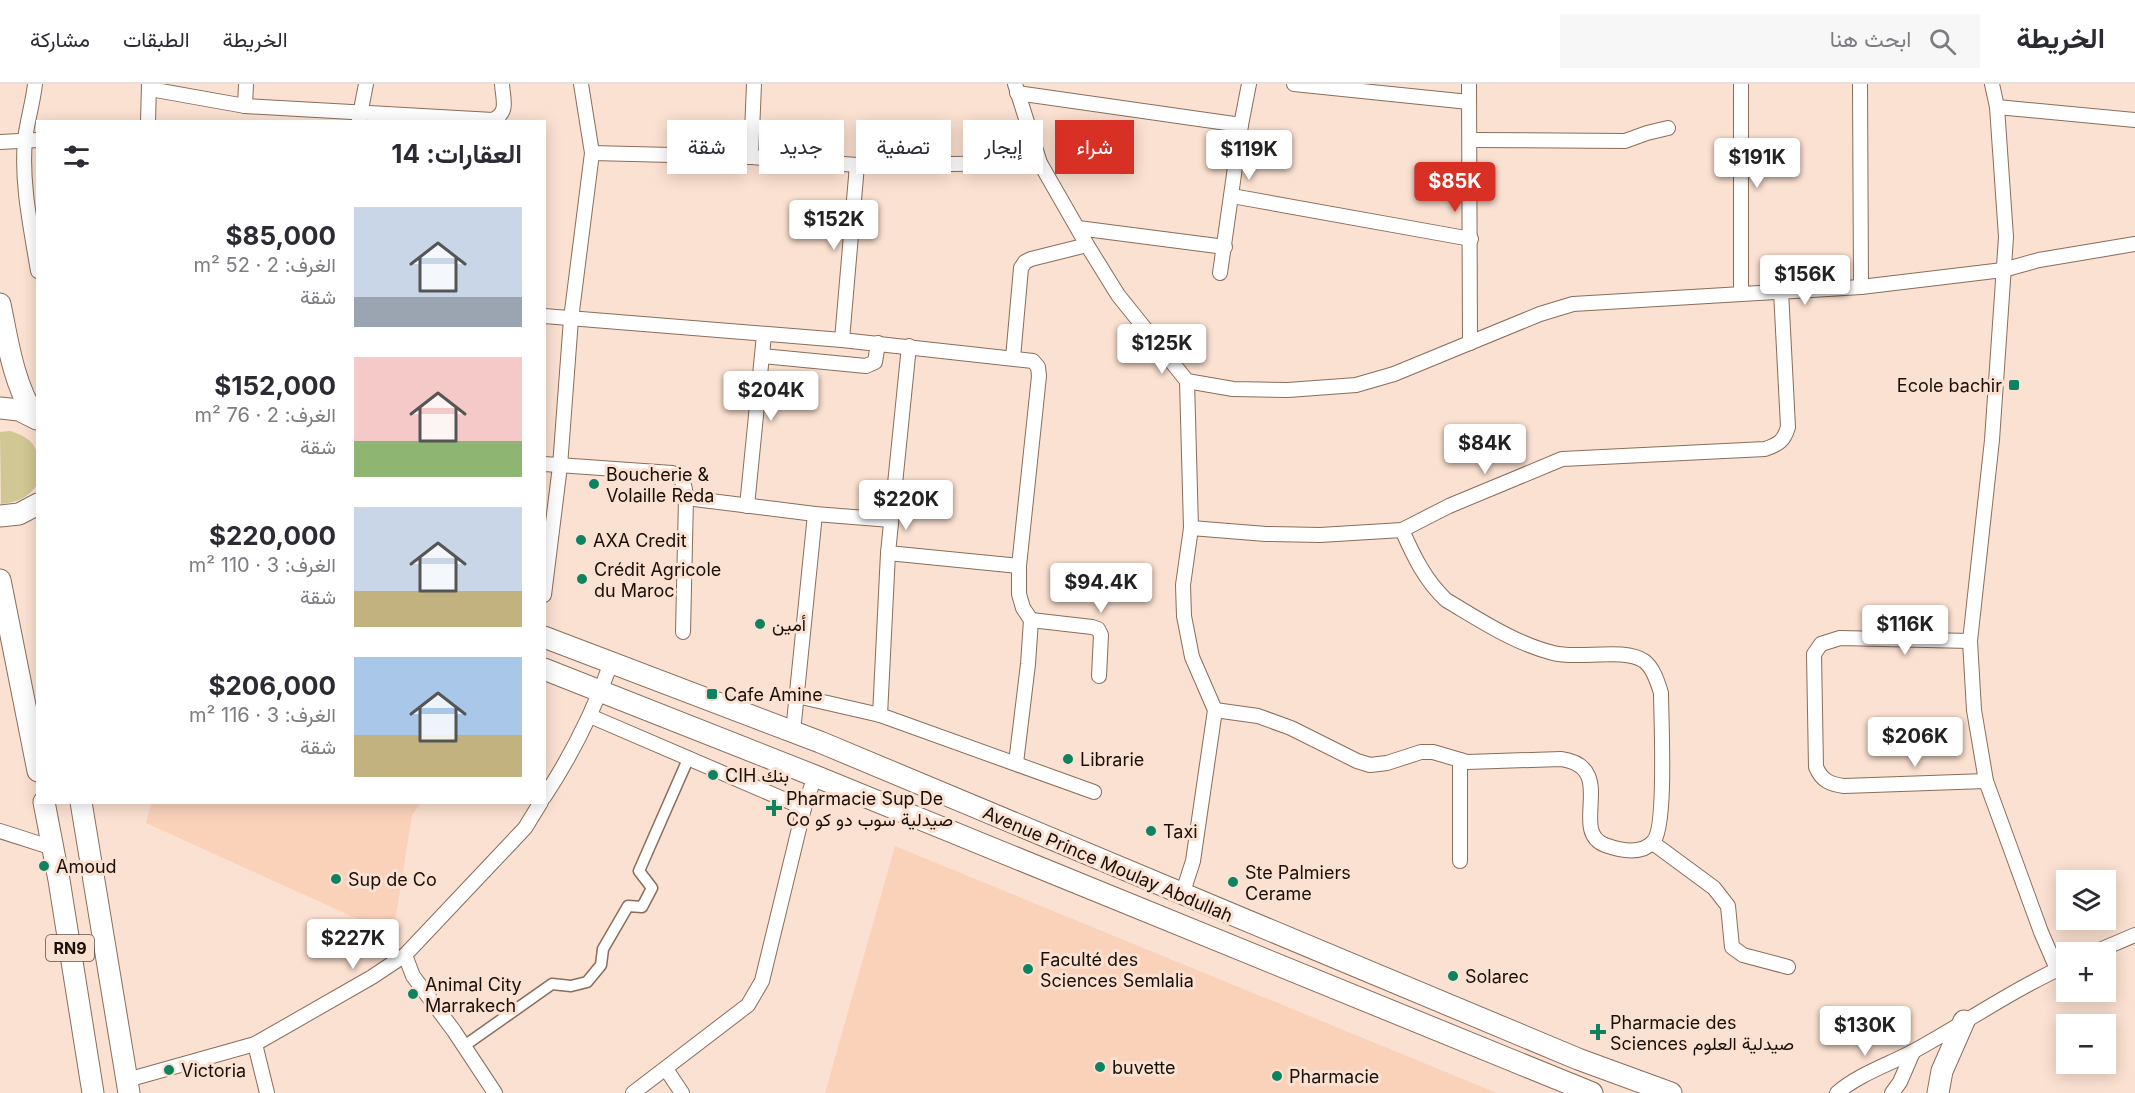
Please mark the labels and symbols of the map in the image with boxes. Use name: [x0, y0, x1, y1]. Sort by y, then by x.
pin: $119K: [1207, 130, 1291, 181]
pin: $191K: [1715, 138, 1799, 189]
pin: $85K: [1419, 162, 1491, 213]
pin: $152K: [792, 200, 876, 251]
pin: $156K: [1763, 255, 1847, 306]
pin: $125K: [1120, 324, 1204, 375]
pin: $204K: [729, 371, 813, 422]
place label: Ecole bachir: [1897, 375, 2002, 396]
marker: Ecole bachir: [2007, 378, 2021, 392]
pin: $84K: [1449, 424, 1521, 475]
place label: Boucherie & Volaille Reda: [606, 464, 714, 506]
marker: Boucherie & Volaille Reda: [587, 477, 601, 491]
pin: $220K: [864, 480, 948, 531]
place label: AXA Credit: [593, 530, 687, 551]
marker: AXA Credit: [574, 533, 588, 547]
place label: Crédit Agricole du Maroc: [594, 559, 721, 601]
pin: $94.4K: [1052, 563, 1150, 614]
marker: Crédit Agricole du Maroc: [575, 572, 589, 586]
pin: $116K: [1863, 605, 1947, 656]
place label: أمين: [772, 614, 806, 636]
marker: أمين: [753, 617, 767, 631]
place label: Cafe Amine: [724, 684, 823, 705]
marker: Cafe Amine: [705, 687, 719, 701]
pin: $206K: [1873, 717, 1957, 768]
place label: Librarie: [1080, 749, 1144, 770]
marker: Librarie: [1061, 752, 1075, 766]
place label: CIH بنك: [725, 765, 789, 786]
marker: CIH بنك: [706, 768, 720, 782]
place label: Pharmacie Sup De Co صيدلية سوب دو كو: [786, 788, 953, 831]
marker: Pharmacie Sup De Co صيدلية سوب دو كو: [767, 801, 781, 815]
street label: Avenue Prince Moulay Abdullah: [980, 802, 1236, 926]
place label: Taxi: [1163, 821, 1198, 842]
marker: Taxi: [1144, 824, 1158, 838]
place label: Amoud: [56, 856, 117, 877]
marker: Amoud: [37, 859, 51, 873]
place label: Ste Palmiers Cerame: [1245, 862, 1351, 904]
place label: Sup de Co: [348, 869, 437, 890]
marker: Sup de Co: [329, 872, 343, 886]
marker: Ste Palmiers Cerame: [1226, 875, 1240, 889]
pin: $227K: [311, 919, 395, 970]
road number: RN9: [46, 935, 94, 961]
place label: Faculté des Sciences Semlalia: [1040, 949, 1194, 991]
marker: Faculté des Sciences Semlalia: [1021, 962, 1035, 976]
place label: Solarec: [1465, 966, 1529, 987]
marker: Solarec: [1446, 969, 1460, 983]
place label: Animal City Marrakech: [425, 974, 522, 1016]
marker: Animal City Marrakech: [406, 987, 420, 1001]
pin: $130K: [1823, 1006, 1907, 1057]
place label: Pharmacie des Sciences صيدلية العلوم: [1610, 1012, 1794, 1056]
marker: Pharmacie des Sciences صيدلية العلوم: [1591, 1025, 1605, 1039]
place label: buvette: [1112, 1057, 1176, 1078]
place label: Victoria: [181, 1060, 246, 1081]
marker: buvette: [1093, 1060, 1107, 1074]
marker: Victoria: [162, 1063, 176, 1077]
place label: Pharmacie: [1289, 1066, 1379, 1087]
marker: Pharmacie: [1270, 1069, 1284, 1083]

